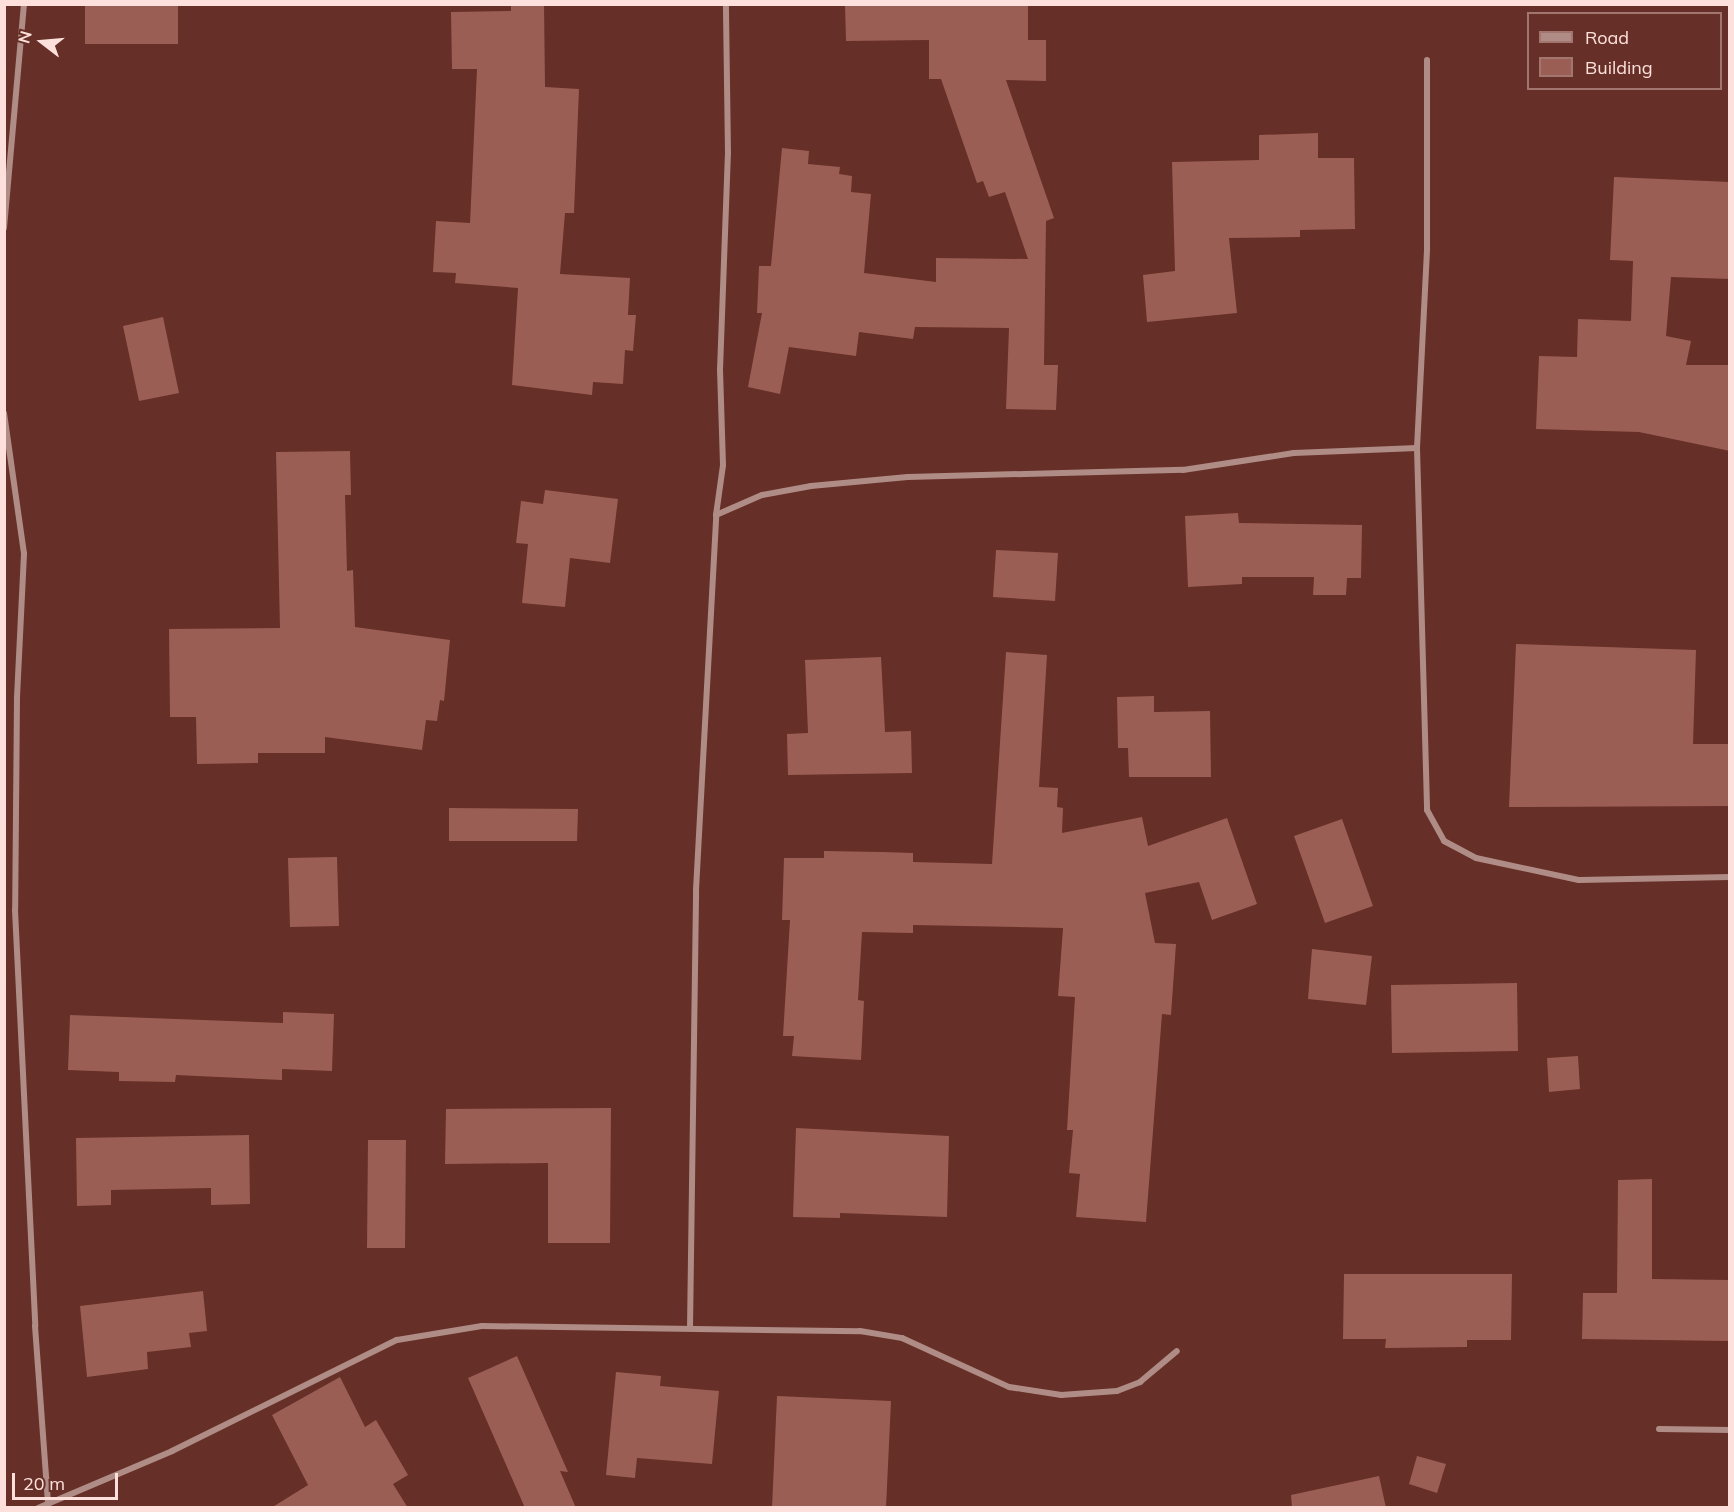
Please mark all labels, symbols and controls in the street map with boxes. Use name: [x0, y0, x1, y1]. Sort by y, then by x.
north arrow: [12, 12, 72, 72]
legend: [1527, 12, 1722, 90]
text: Road: [1585, 26, 1629, 49]
text: N: [13, 28, 36, 46]
text: Building: [1585, 56, 1653, 79]
scale bar: [15, 1461, 122, 1499]
text: 20 m: [23, 1472, 65, 1495]

